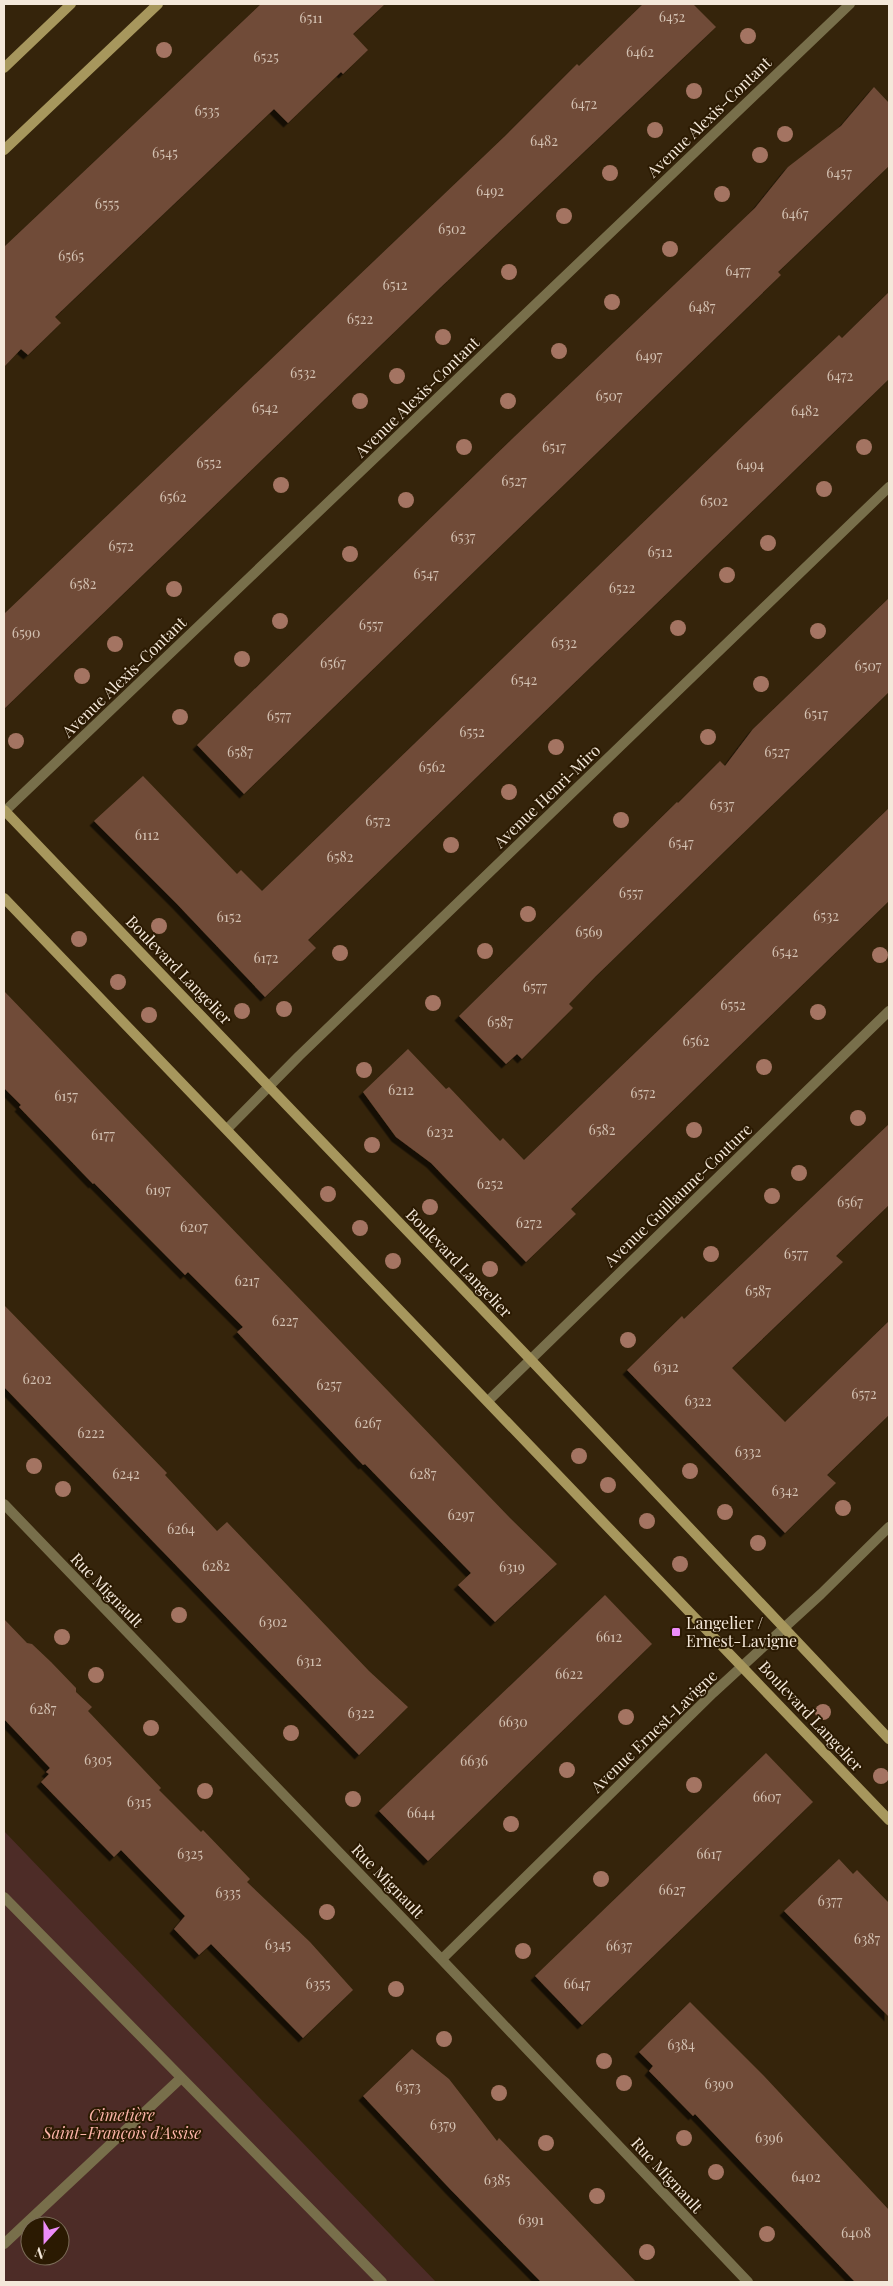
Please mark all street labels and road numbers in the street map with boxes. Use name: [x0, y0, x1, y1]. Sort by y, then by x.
street label: Avenue Alexis-Contant: [641, 52, 775, 182]
street label: Avenue Alexis-Contant: [349, 332, 483, 462]
street label: Avenue Alexis-Contant: [56, 612, 190, 742]
street label: Avenue Henri-Miro: [488, 739, 604, 853]
street label: Boulevard Langelier: [122, 911, 237, 1029]
street label: Avenue Guillaume-Couture: [599, 1118, 756, 1272]
street label: Boulevard Langelier: [402, 1204, 517, 1322]
street label: Rue Mignault: [67, 1548, 148, 1632]
street label: Boulevard Langelier: [755, 1656, 868, 1775]
street label: Avenue Ernest-Lavigne: [585, 1665, 721, 1797]
street label: Rue Mignault: [348, 1839, 429, 1923]
street label: Rue Mignault: [627, 2132, 708, 2217]

